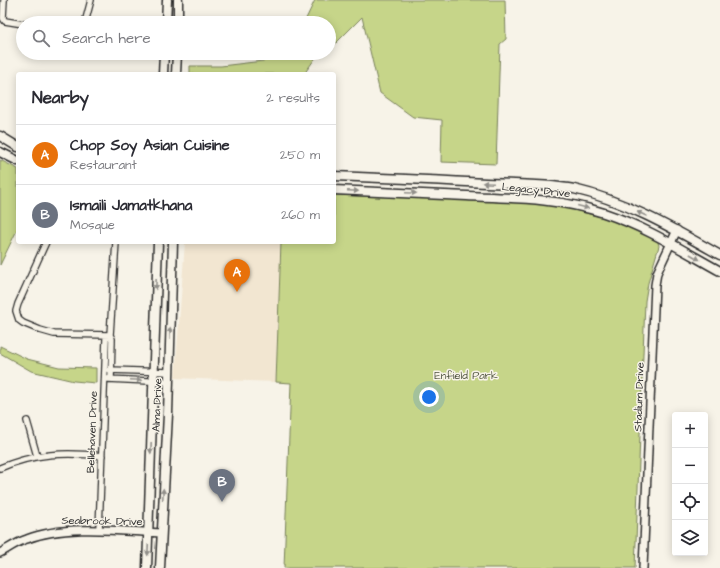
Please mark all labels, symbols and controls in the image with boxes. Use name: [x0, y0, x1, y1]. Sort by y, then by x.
search box: [16, 16, 336, 60]
icon: search: [30, 27, 52, 49]
text: Search here: [62, 28, 151, 49]
text: Nearby: [32, 86, 89, 110]
text: 2 results: [266, 89, 320, 107]
text: Chop Soy Asian Cuisine: [70, 135, 230, 156]
text: A: [41, 146, 49, 164]
text: 250 m: [280, 146, 320, 164]
text: Restaurant: [70, 156, 137, 174]
street label: Legacy Drive: [501, 179, 571, 202]
one-way arrow: [481, 180, 494, 186]
one-way arrow: [347, 188, 360, 194]
one-way arrow: [405, 190, 417, 197]
text: Ismaili Jamatkhana: [70, 195, 192, 216]
one-way arrow: [577, 204, 589, 210]
text: B: [40, 206, 50, 224]
text: 260 m: [281, 206, 320, 224]
one-way arrow: [636, 211, 647, 217]
text: Mosque: [70, 216, 115, 234]
one-way arrow: [689, 254, 701, 261]
pin: A: [224, 259, 250, 292]
one-way arrow: [153, 278, 159, 291]
one-way arrow: [167, 327, 174, 339]
street label: Stadium Drive: [630, 362, 648, 432]
park label: Enfield Park: [434, 368, 498, 383]
one-way arrow: [130, 377, 142, 384]
street label: Alma Drive: [149, 378, 165, 432]
your location: [419, 387, 439, 407]
street label: Bellehaven Drive: [83, 391, 101, 473]
map controls: [672, 412, 708, 556]
button: +: [672, 412, 708, 448]
one-way arrow: [148, 442, 154, 455]
button: −: [672, 448, 708, 484]
pin: B: [209, 469, 235, 502]
button: locate: [672, 484, 708, 520]
one-way arrow: [160, 488, 167, 500]
street label: Seabrook Drive: [61, 513, 143, 529]
button: layers: [672, 520, 708, 556]
one-way arrow: [144, 544, 151, 556]

